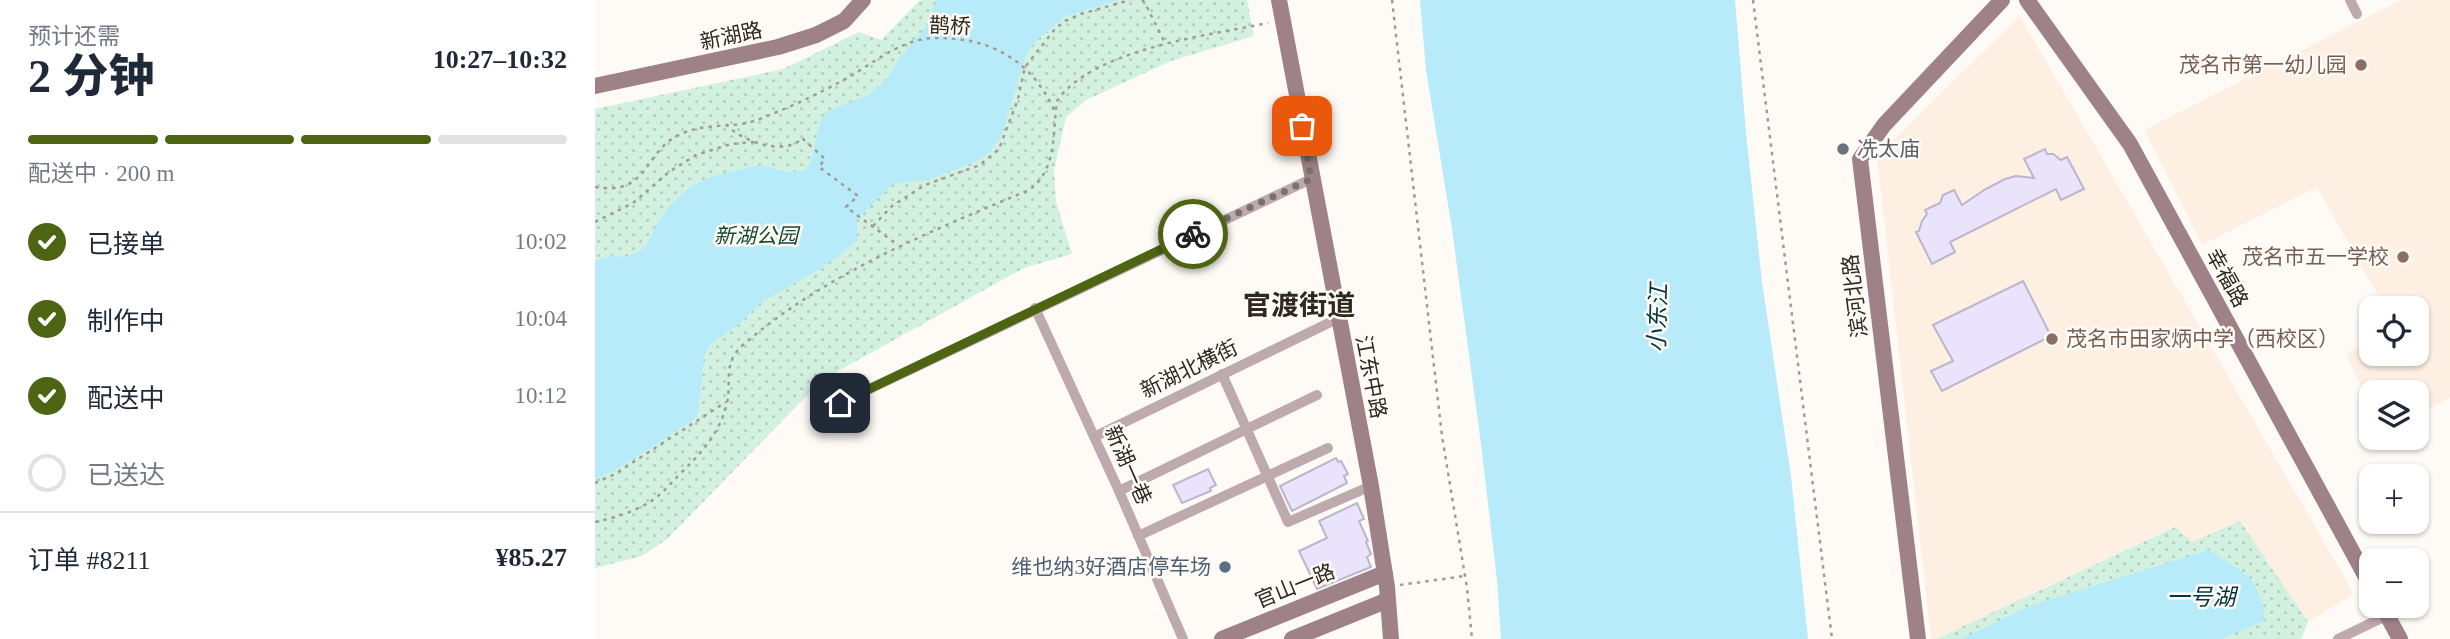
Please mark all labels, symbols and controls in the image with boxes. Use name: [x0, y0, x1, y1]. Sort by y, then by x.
street label: 鹊桥: [929, 13, 971, 39]
street label: 新湖路: [698, 18, 764, 54]
text: 预计还需: [28, 24, 120, 49]
text: 10:27–10:32: [433, 45, 567, 74]
text: 2 分钟: [28, 51, 155, 102]
place label: 茂名市第一幼儿园: [2179, 53, 2347, 77]
marker: 茂名市第一幼儿园: [2353, 57, 2369, 73]
pin: [1272, 96, 1332, 156]
icon: bag: [1283, 107, 1321, 145]
place label: 冼太庙: [1857, 137, 1920, 161]
marker: 冼太庙: [1835, 141, 1851, 157]
text: 配送中 · 200 m: [28, 161, 174, 186]
courier: [1158, 199, 1228, 269]
icon: bike: [1174, 215, 1212, 253]
icon: check: [28, 223, 66, 261]
park label: 新湖公园: [714, 224, 801, 248]
text: 10:02: [515, 229, 567, 254]
text: 已接单: [87, 230, 165, 259]
street label: 幸福路: [2201, 245, 2253, 311]
place label: 茂名市五一学校: [2242, 245, 2389, 269]
marker: 茂名市五一学校: [2395, 249, 2411, 265]
street label: 滨河北路: [1838, 253, 1872, 339]
water label: 小东江: [1644, 280, 1672, 353]
district label: 官渡街道: [1243, 290, 1355, 321]
map controls: [2359, 296, 2429, 618]
button: locate: [2359, 296, 2429, 366]
icon: check: [28, 300, 66, 338]
text: 10:04: [515, 306, 567, 331]
text: 制作中: [87, 307, 165, 336]
place label: 茂名市田家炳中学（西校区）: [2066, 327, 2339, 351]
marker: 茂名市田家炳中学（西校区）: [2044, 331, 2060, 347]
street label: 江东中路: [1351, 333, 1391, 421]
street label: 新湖北横街: [1137, 335, 1241, 403]
pin: [810, 373, 870, 433]
icon: check: [28, 377, 66, 415]
button: layers: [2359, 380, 2429, 450]
text: 10:12: [515, 383, 567, 408]
text: 配送中: [87, 384, 165, 413]
icon: home: [821, 384, 859, 422]
street label: 新湖一巷: [1100, 422, 1156, 508]
text: 已送达: [87, 461, 165, 490]
button: +: [2359, 464, 2429, 534]
text: ¥85.27: [496, 543, 567, 572]
text: 订单 #8211: [28, 546, 151, 575]
button: −: [2359, 548, 2429, 618]
place label: 维也纳3好酒店停车场: [1012, 555, 1211, 579]
marker: 维也纳3好酒店停车场: [1217, 559, 1233, 575]
street label: 官山一路: [1252, 559, 1338, 613]
water label: 一号湖: [2167, 585, 2239, 610]

